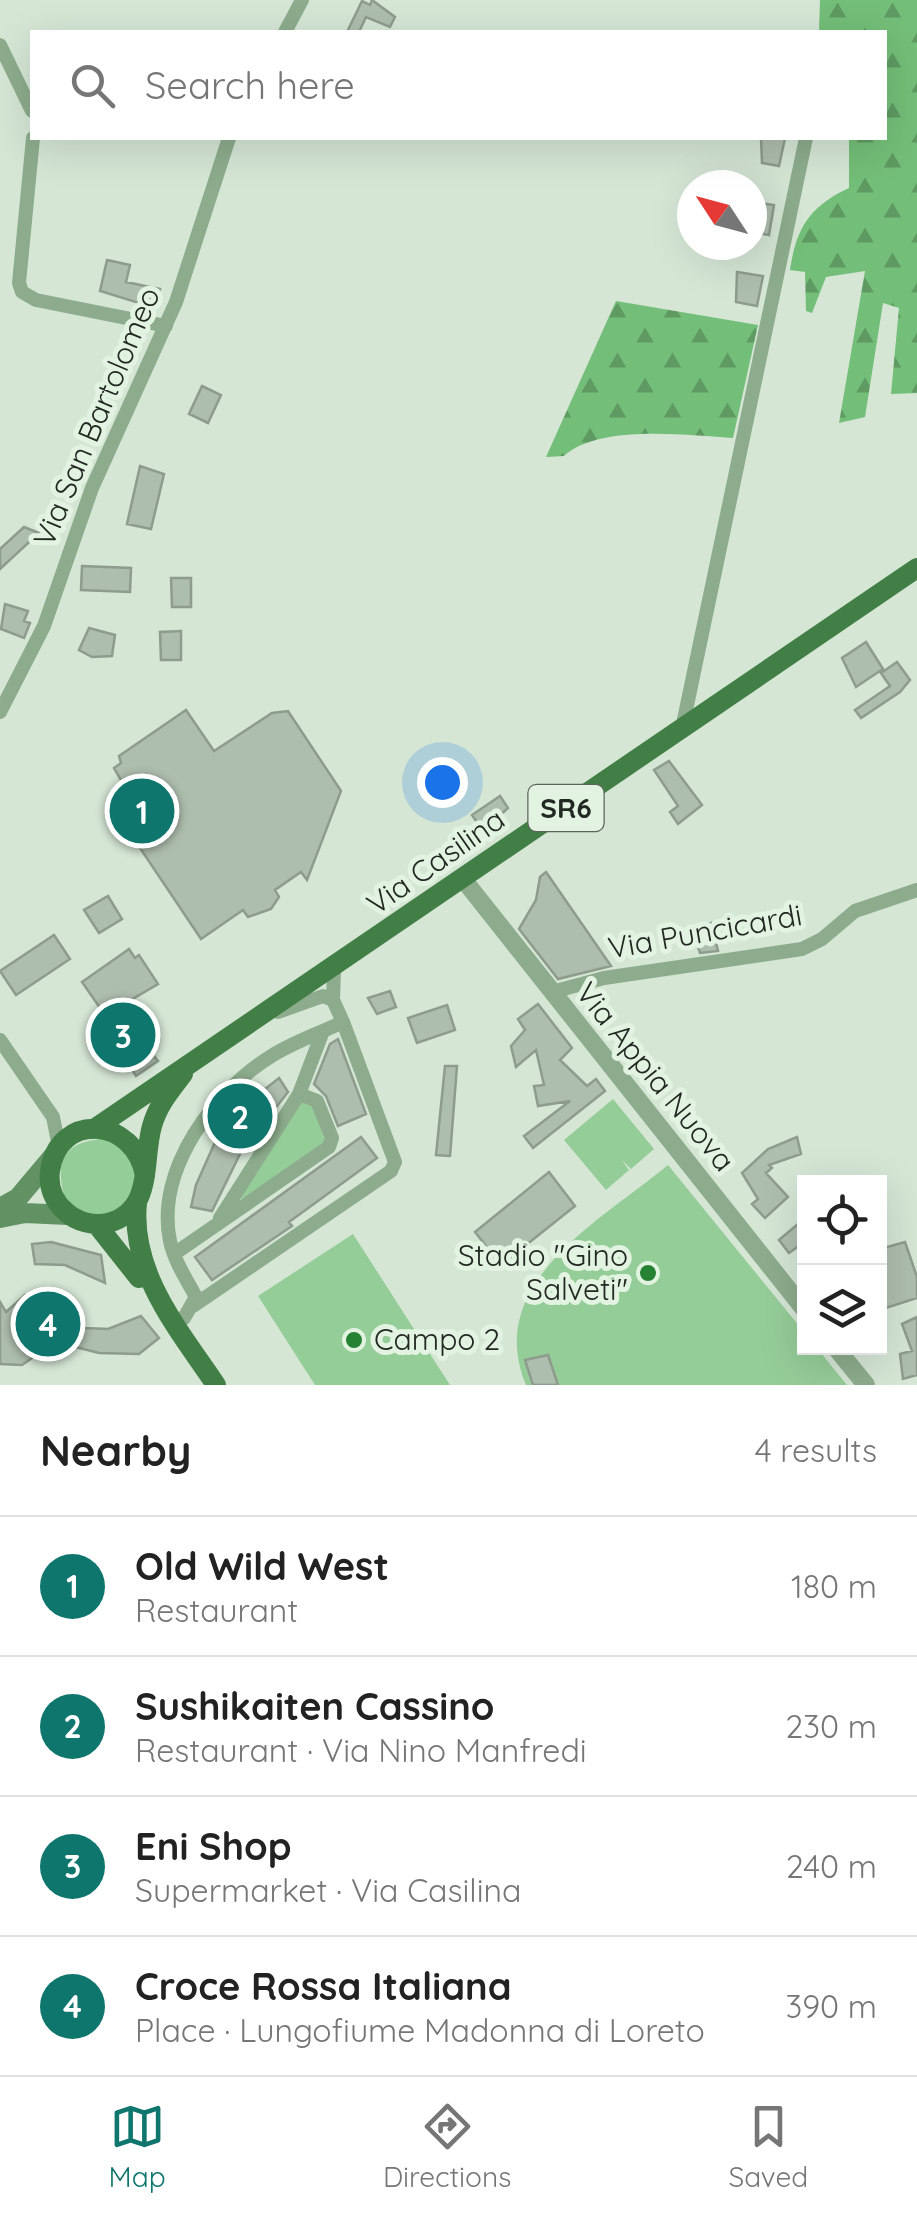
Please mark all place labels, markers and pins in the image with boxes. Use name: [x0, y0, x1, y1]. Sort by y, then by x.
pin: 1: [110, 774, 174, 848]
pin: 3: [90, 998, 156, 1072]
pin: 2: [208, 1078, 272, 1154]
place label: Stadio "Gino Salveti": [458, 1236, 628, 1308]
marker: Stadio "Gino Salveti": [637, 1262, 659, 1284]
pin: 4: [15, 1286, 80, 1362]
place label: Campo 2: [374, 1320, 500, 1358]
marker: Campo 2: [343, 1329, 365, 1351]

